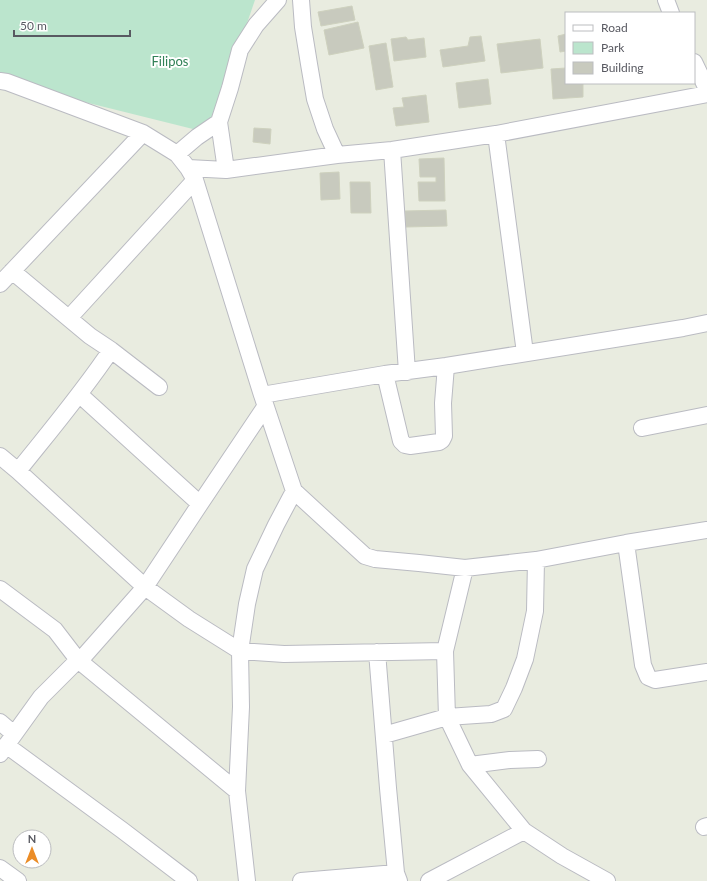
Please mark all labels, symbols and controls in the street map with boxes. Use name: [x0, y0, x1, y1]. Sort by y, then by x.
scale bar: [14, 12, 130, 38]
legend: [565, 12, 695, 84]
text: 50 m: [20, 18, 47, 33]
text: Road: [601, 20, 628, 35]
text: Park: [601, 40, 625, 55]
park label: Filipos: [152, 53, 189, 69]
text: Building: [601, 60, 644, 75]
north arrow: [12, 829, 52, 869]
text: N: [28, 832, 36, 845]

